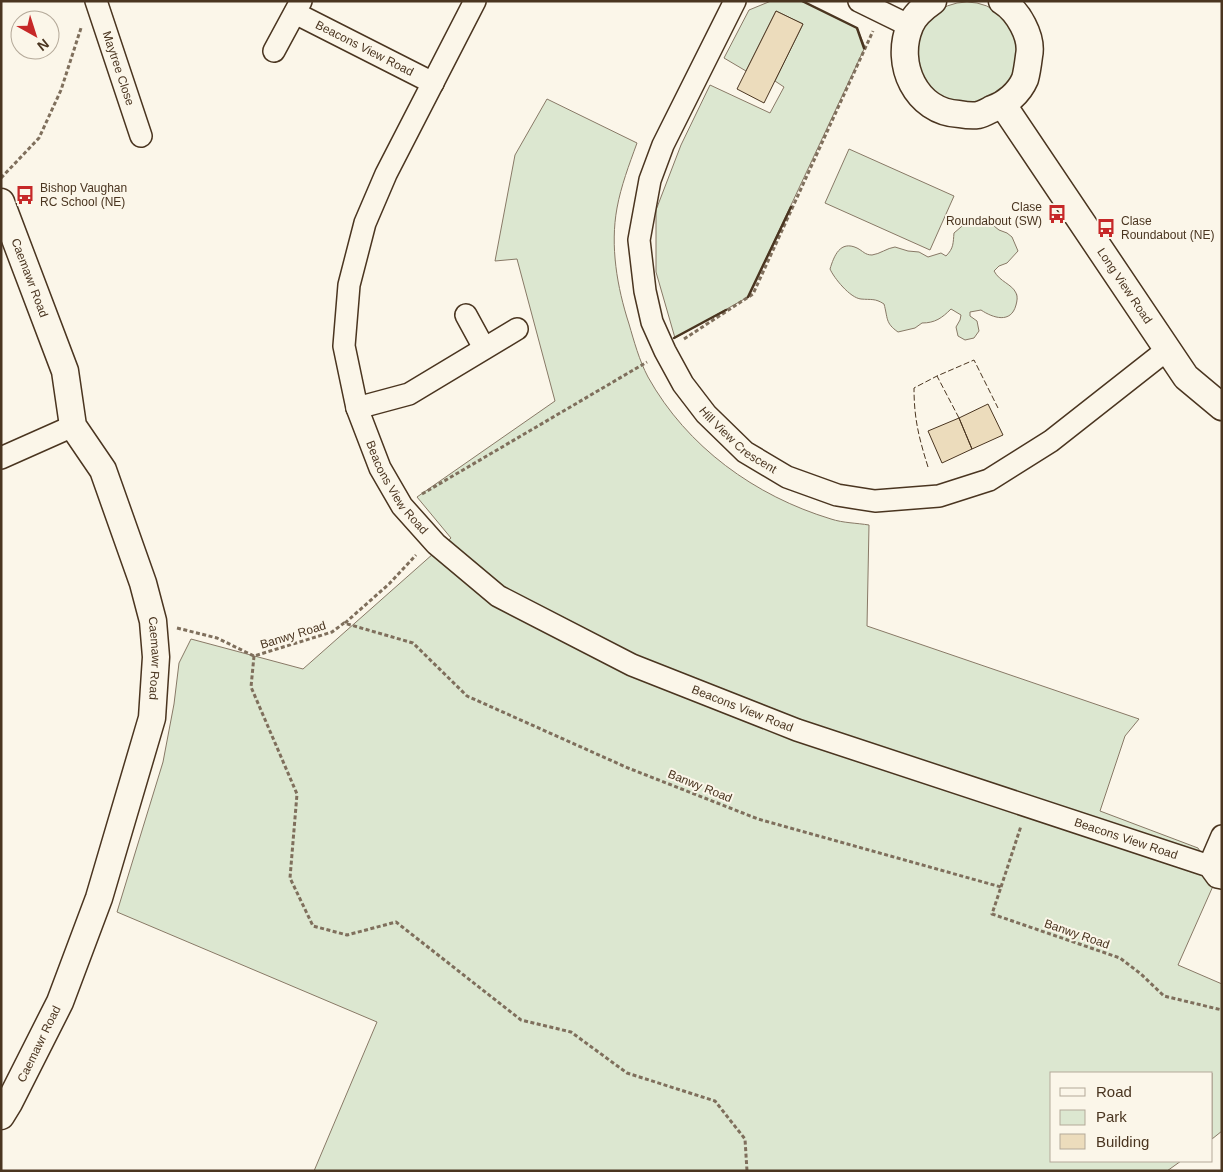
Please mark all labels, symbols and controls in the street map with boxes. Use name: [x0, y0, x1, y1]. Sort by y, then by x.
north arrow: [10, 10, 60, 60]
street label: Beacons View Road: [313, 18, 416, 79]
street label: Maytree Close: [100, 29, 137, 108]
text: N: [34, 36, 52, 55]
place label: Bishop Vaughan RC School (NE): [40, 181, 127, 209]
bus stop icon: Bishop Vaughan RC School (NE): [14, 184, 36, 206]
place label: Clase Roundabout (SW): [946, 200, 1042, 228]
bus stop icon: Clase Roundabout (SW): [1046, 203, 1068, 225]
place label: Clase Roundabout (NE): [1121, 214, 1214, 242]
bus stop icon: Clase Roundabout (NE): [1095, 217, 1117, 239]
street label: Caemawr Road: [8, 236, 51, 319]
street label: Long View Road: [1094, 245, 1155, 326]
street label: Hill View Crescent: [696, 404, 780, 477]
street label: Beacons View Road: [363, 439, 431, 537]
street label: Caemawr Road: [145, 615, 163, 700]
street label: Banwy Road: [258, 618, 328, 652]
street label: Beacons View Road: [690, 682, 795, 735]
street label: Banwy Road: [666, 767, 734, 805]
street label: Beacons View Road: [1072, 815, 1179, 862]
street label: Banwy Road: [1043, 916, 1111, 952]
street label: Caemawr Road: [14, 1003, 64, 1085]
legend: [1050, 1072, 1213, 1162]
text: Road: [1096, 1083, 1132, 1100]
text: Park: [1096, 1108, 1127, 1125]
text: Building: [1096, 1133, 1149, 1150]

